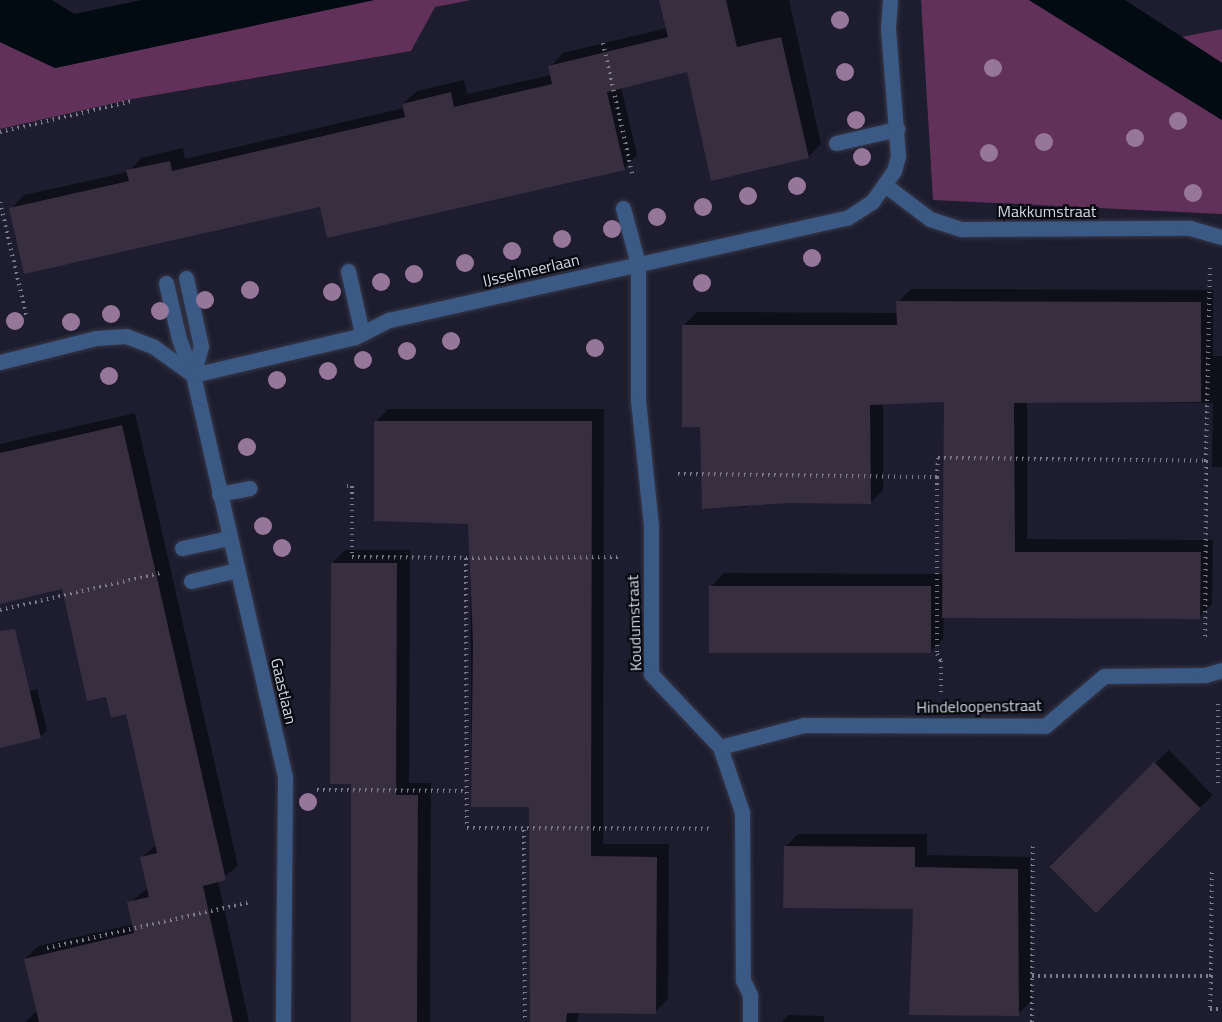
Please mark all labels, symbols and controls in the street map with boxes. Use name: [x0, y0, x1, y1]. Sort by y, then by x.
street label: Makkumstraat: [998, 201, 1096, 221]
street label: IJsselmeerlaan: [481, 250, 581, 290]
street label: Koudumstraat: [623, 575, 645, 671]
street label: Gaastlaan: [267, 656, 301, 726]
street label: Hindeloopenstraat: [916, 695, 1042, 717]

